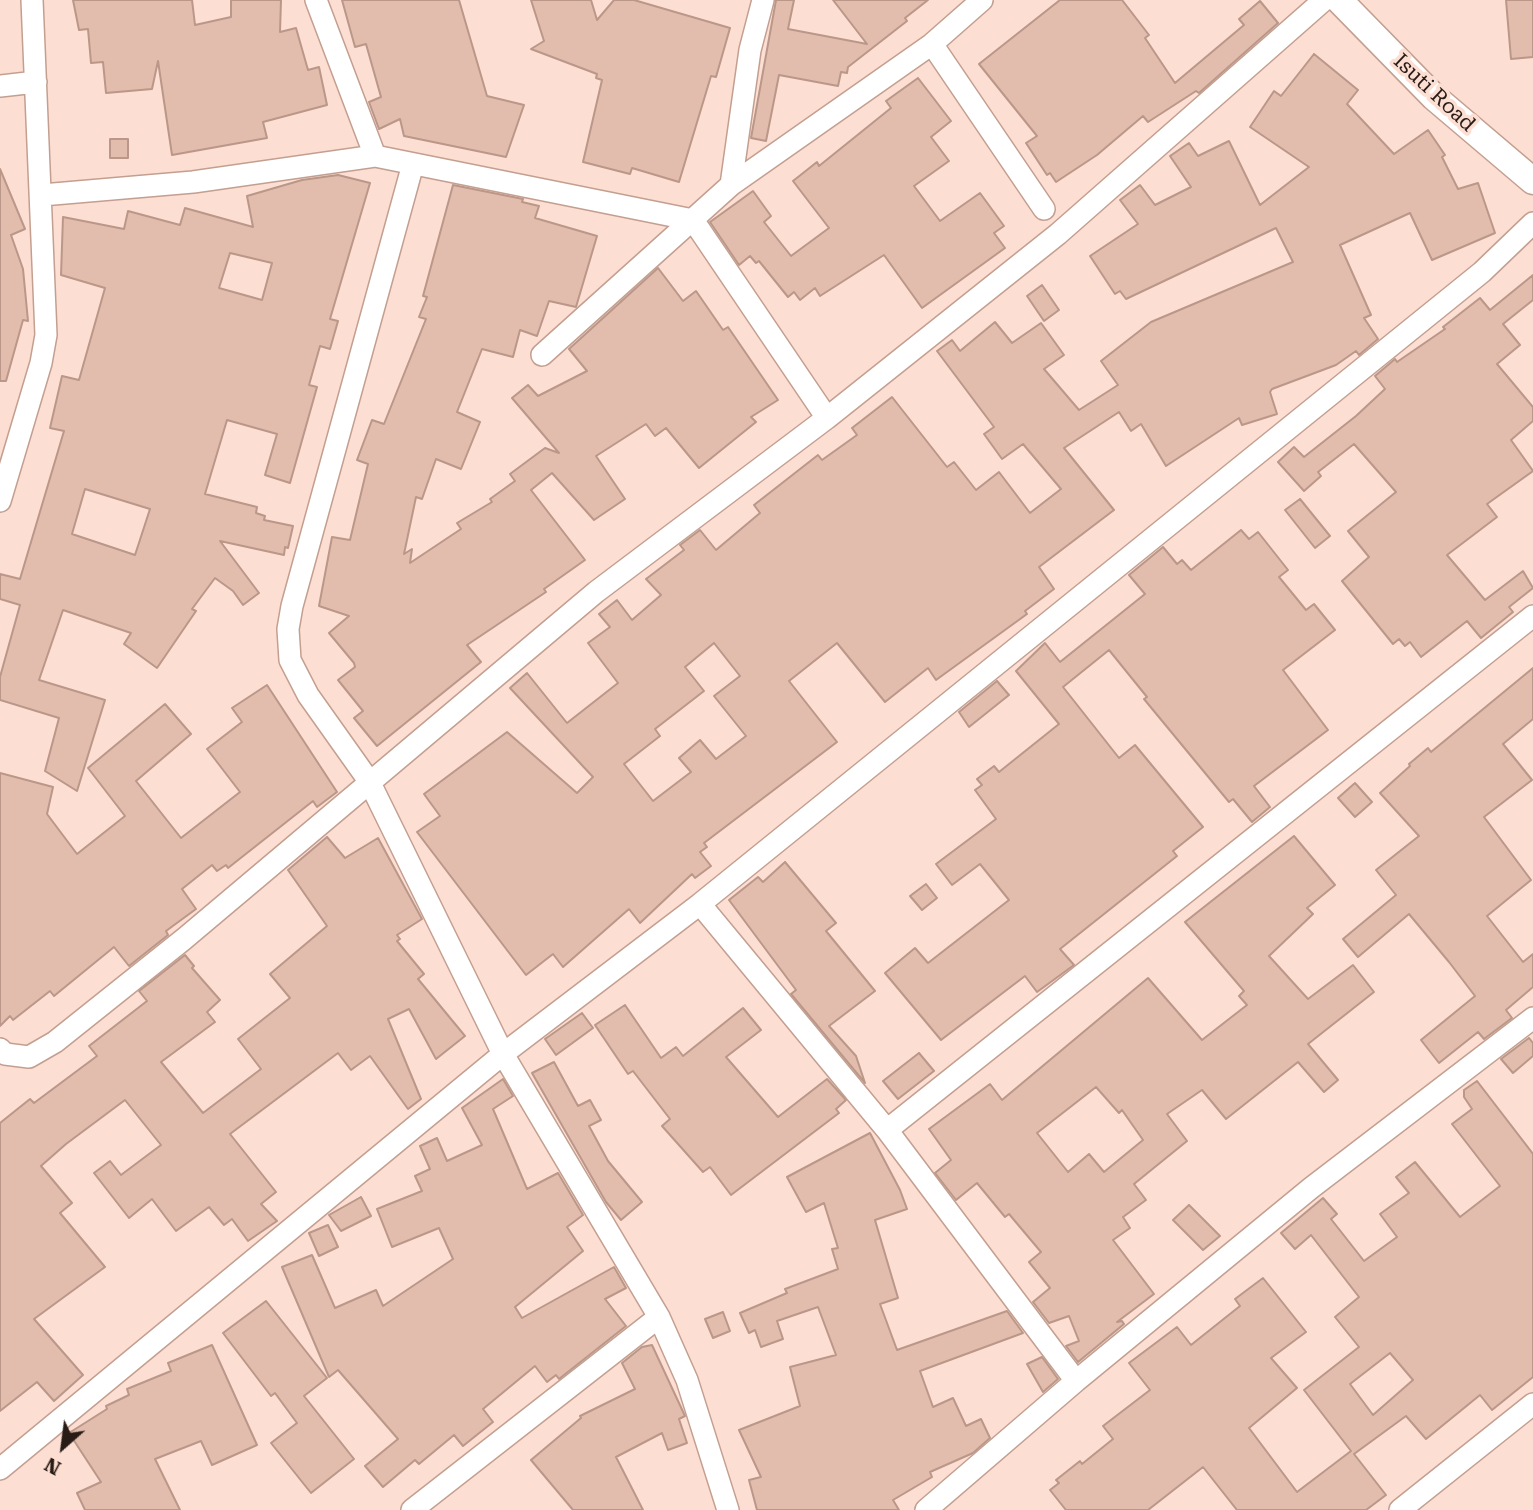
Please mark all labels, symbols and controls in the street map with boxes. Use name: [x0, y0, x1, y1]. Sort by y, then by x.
street label: Isuti Road: [1388, 49, 1480, 137]
north arrow: [28, 1412, 98, 1482]
text: N: [41, 1452, 65, 1480]

